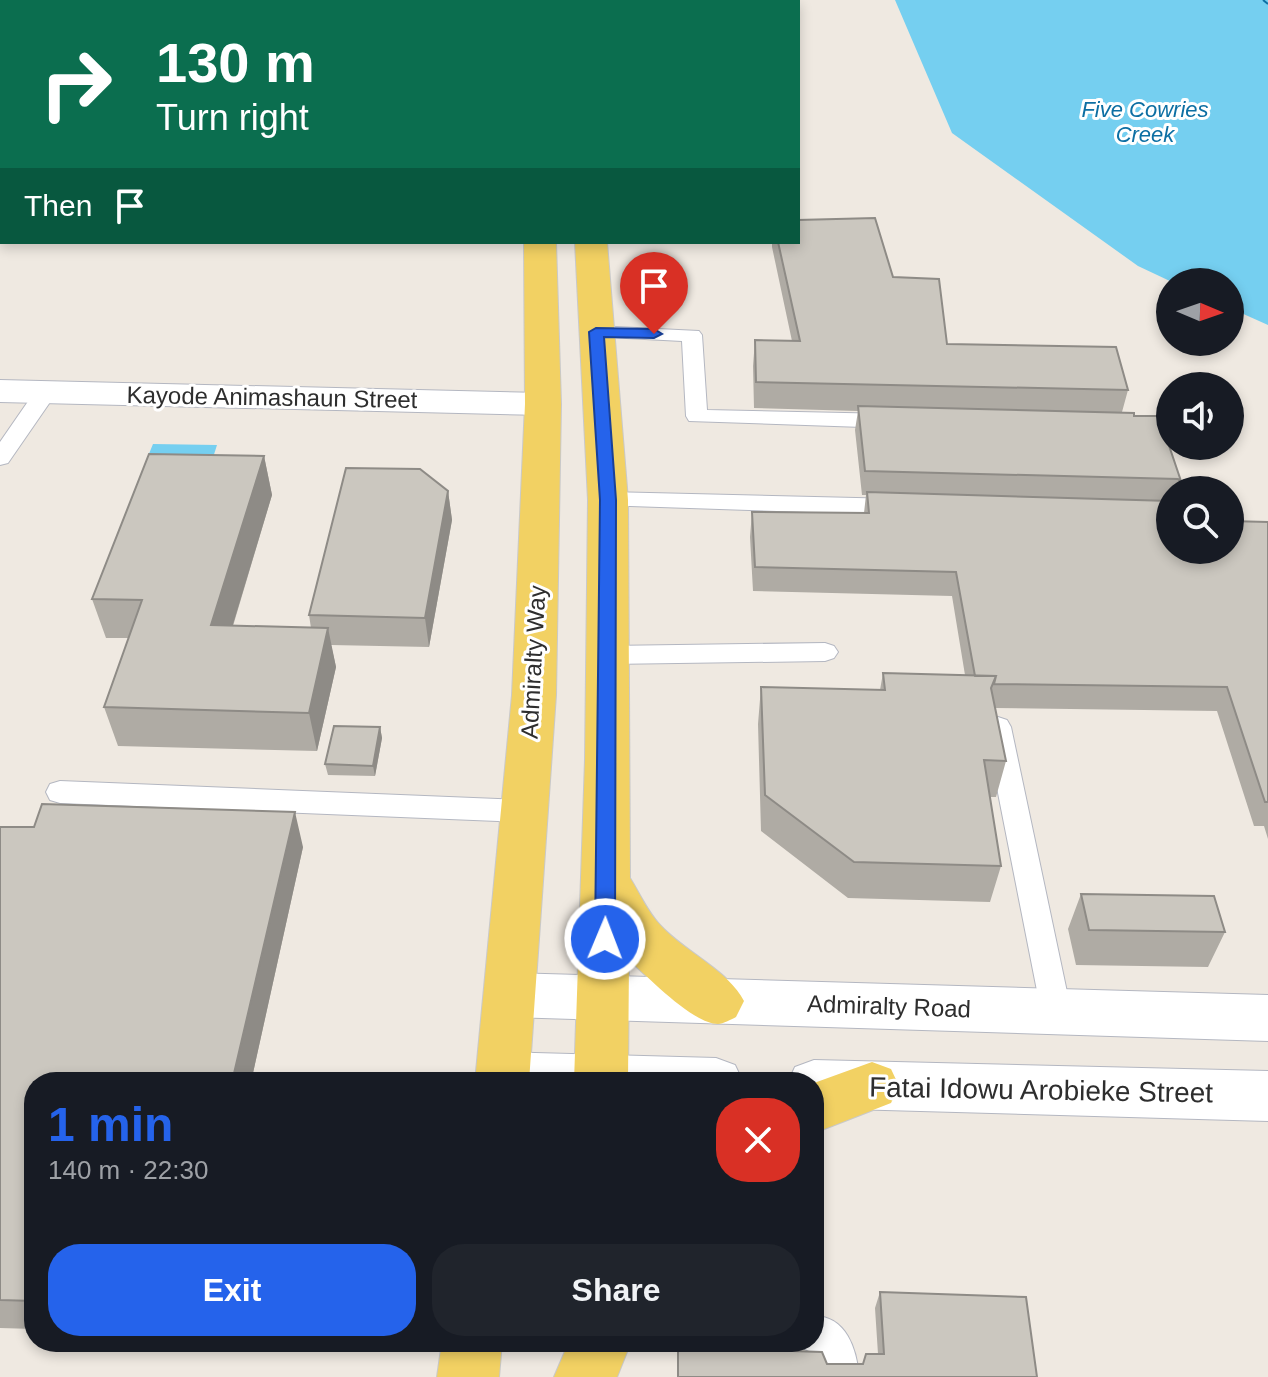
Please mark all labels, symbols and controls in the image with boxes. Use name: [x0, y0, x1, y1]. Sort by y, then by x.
text: 130 m: [156, 31, 315, 94]
icon: right: [24, 32, 128, 136]
text: Turn right: [156, 97, 309, 138]
water label: Five Cowries Creek: [1081, 97, 1209, 147]
icon: arrive: [108, 184, 152, 228]
text: Then: [24, 189, 92, 222]
pin: [620, 252, 688, 334]
icon: arrive: [632, 264, 676, 308]
north arrow: [1156, 268, 1244, 356]
map controls: [1156, 268, 1244, 564]
button: sound: [1156, 372, 1244, 460]
street label: Kayode Animashaun Street: [126, 381, 418, 413]
button: search: [1156, 476, 1244, 564]
street label: Admiralty Way: [515, 585, 551, 739]
position arrow: [563, 897, 647, 981]
street label: Admiralty Road: [807, 990, 971, 1022]
street label: Fatai Idowu Arobieke Street: [869, 1072, 1213, 1109]
text: 1 min: [48, 1098, 173, 1151]
button: close: [716, 1098, 800, 1182]
text: 140 m · 22:30: [48, 1155, 208, 1185]
button: Exit: [48, 1244, 416, 1336]
button: Share: [432, 1244, 800, 1336]

